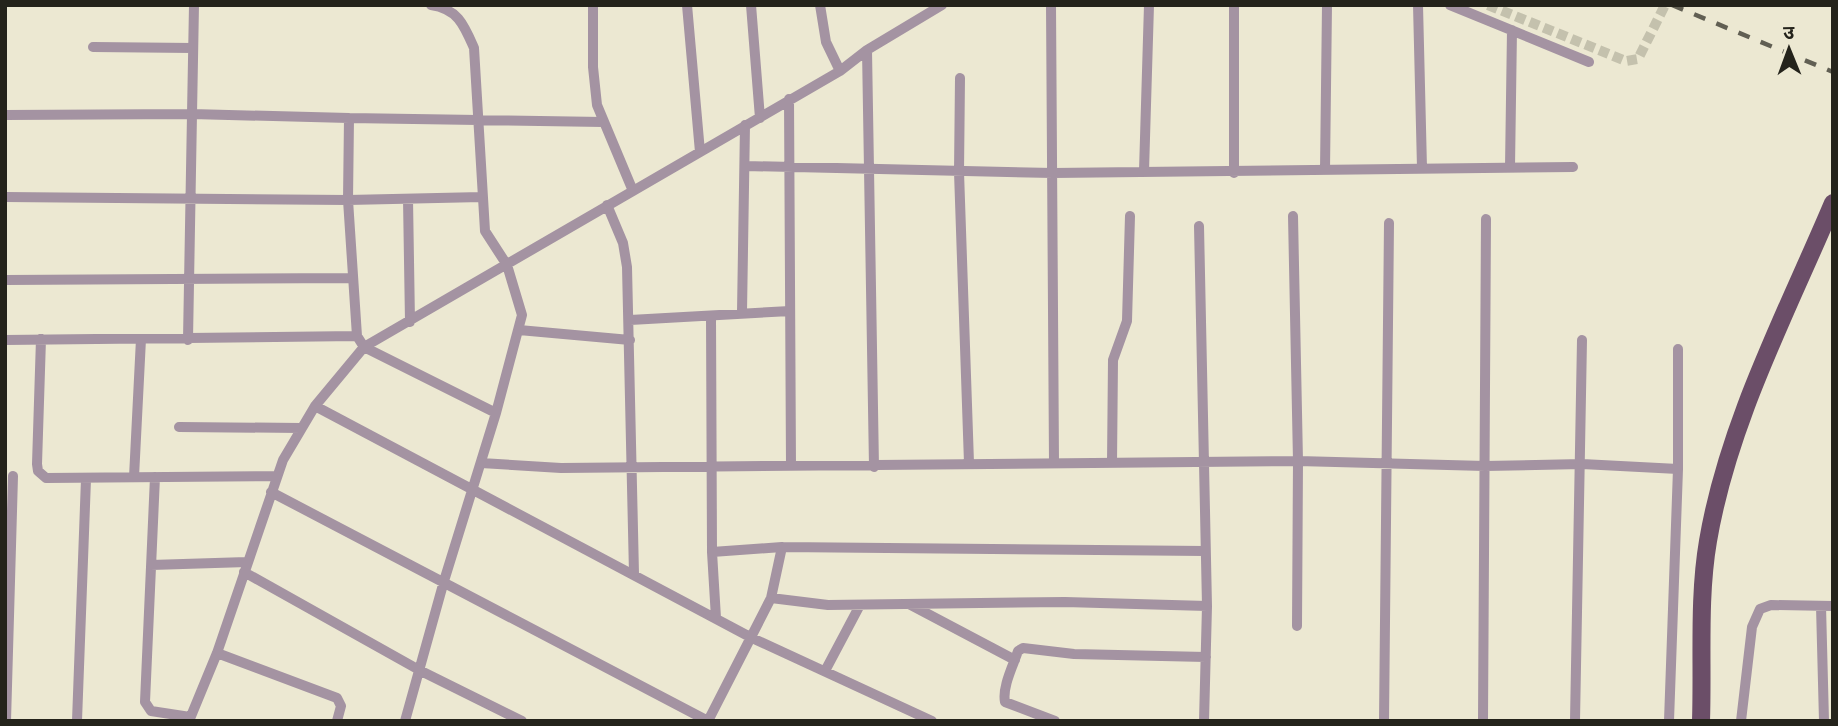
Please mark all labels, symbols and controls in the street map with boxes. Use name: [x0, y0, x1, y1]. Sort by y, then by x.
north arrow: [1754, 14, 1824, 84]
text: उ: [1783, 19, 1795, 45]

